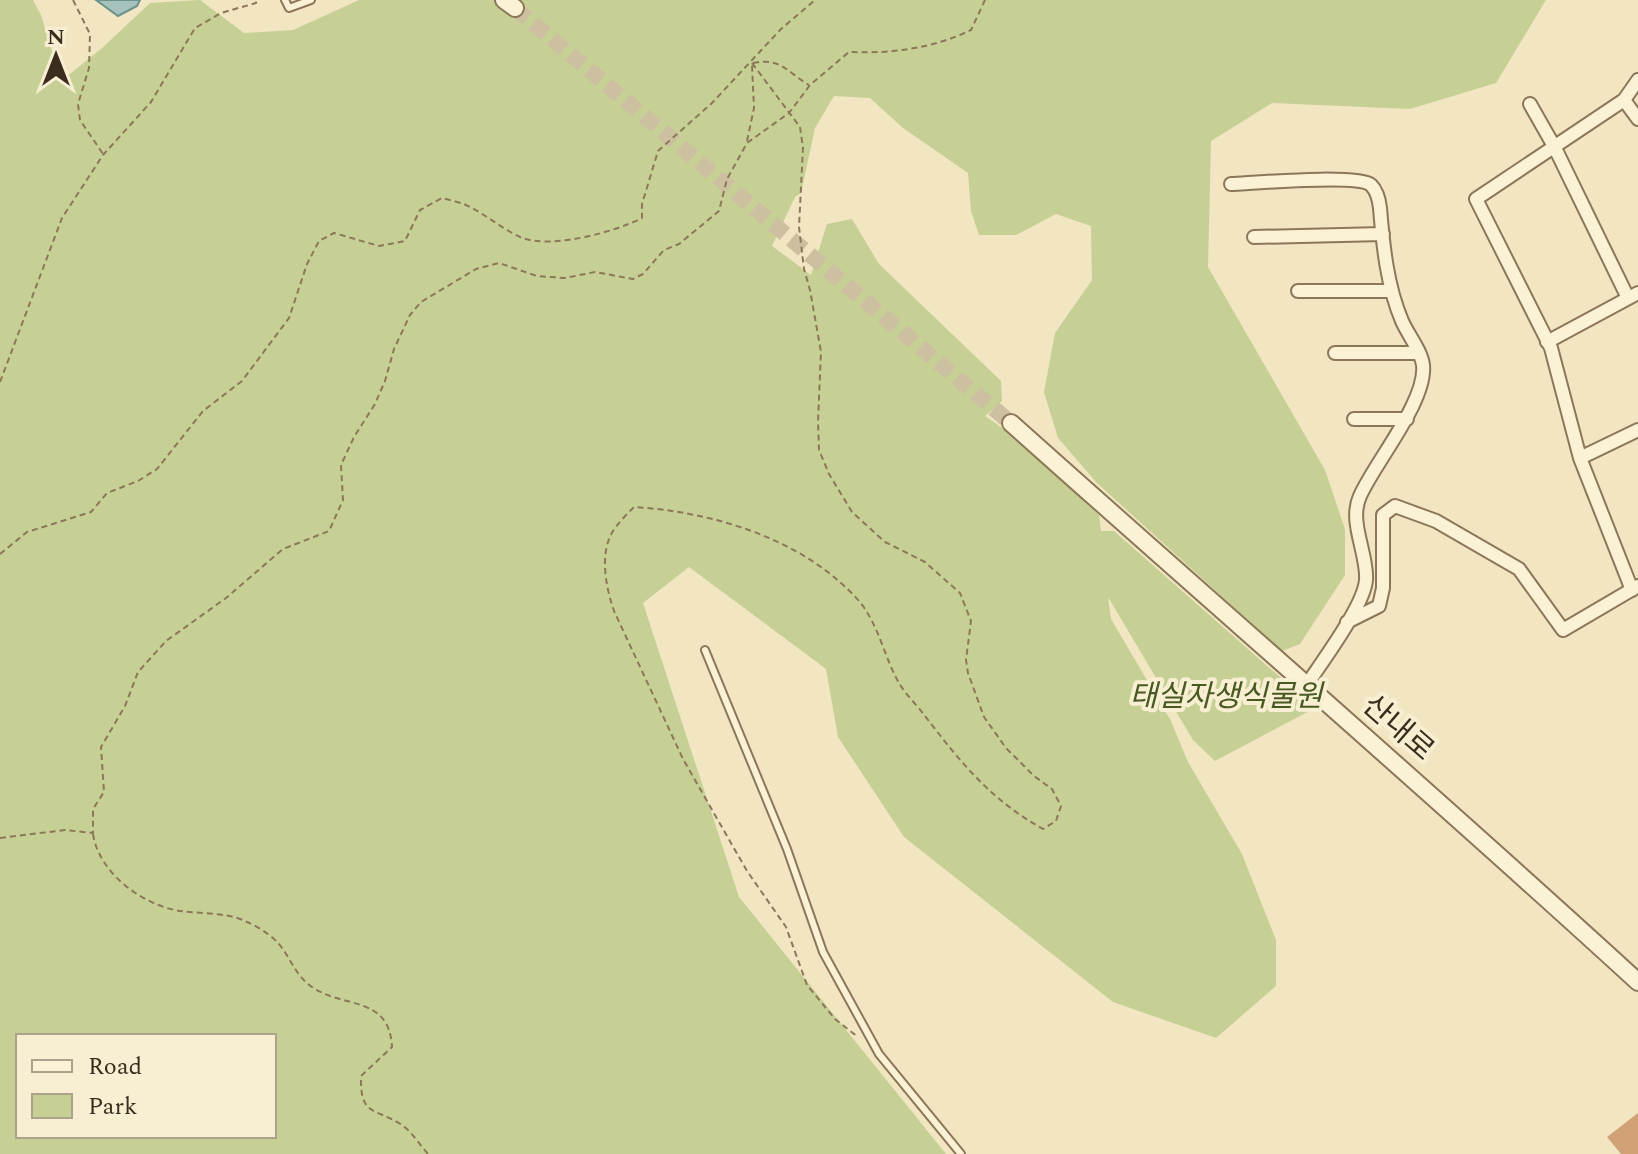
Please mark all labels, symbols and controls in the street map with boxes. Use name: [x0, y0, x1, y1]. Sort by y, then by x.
north arrow: [16, 16, 96, 96]
text: N: [47, 21, 65, 54]
park label: 태실자생식물원: [1129, 674, 1325, 720]
street label: 산내로: [1352, 683, 1444, 773]
legend: [16, 1034, 276, 1138]
text: Road: [88, 1049, 142, 1085]
text: Park: [88, 1089, 138, 1125]

